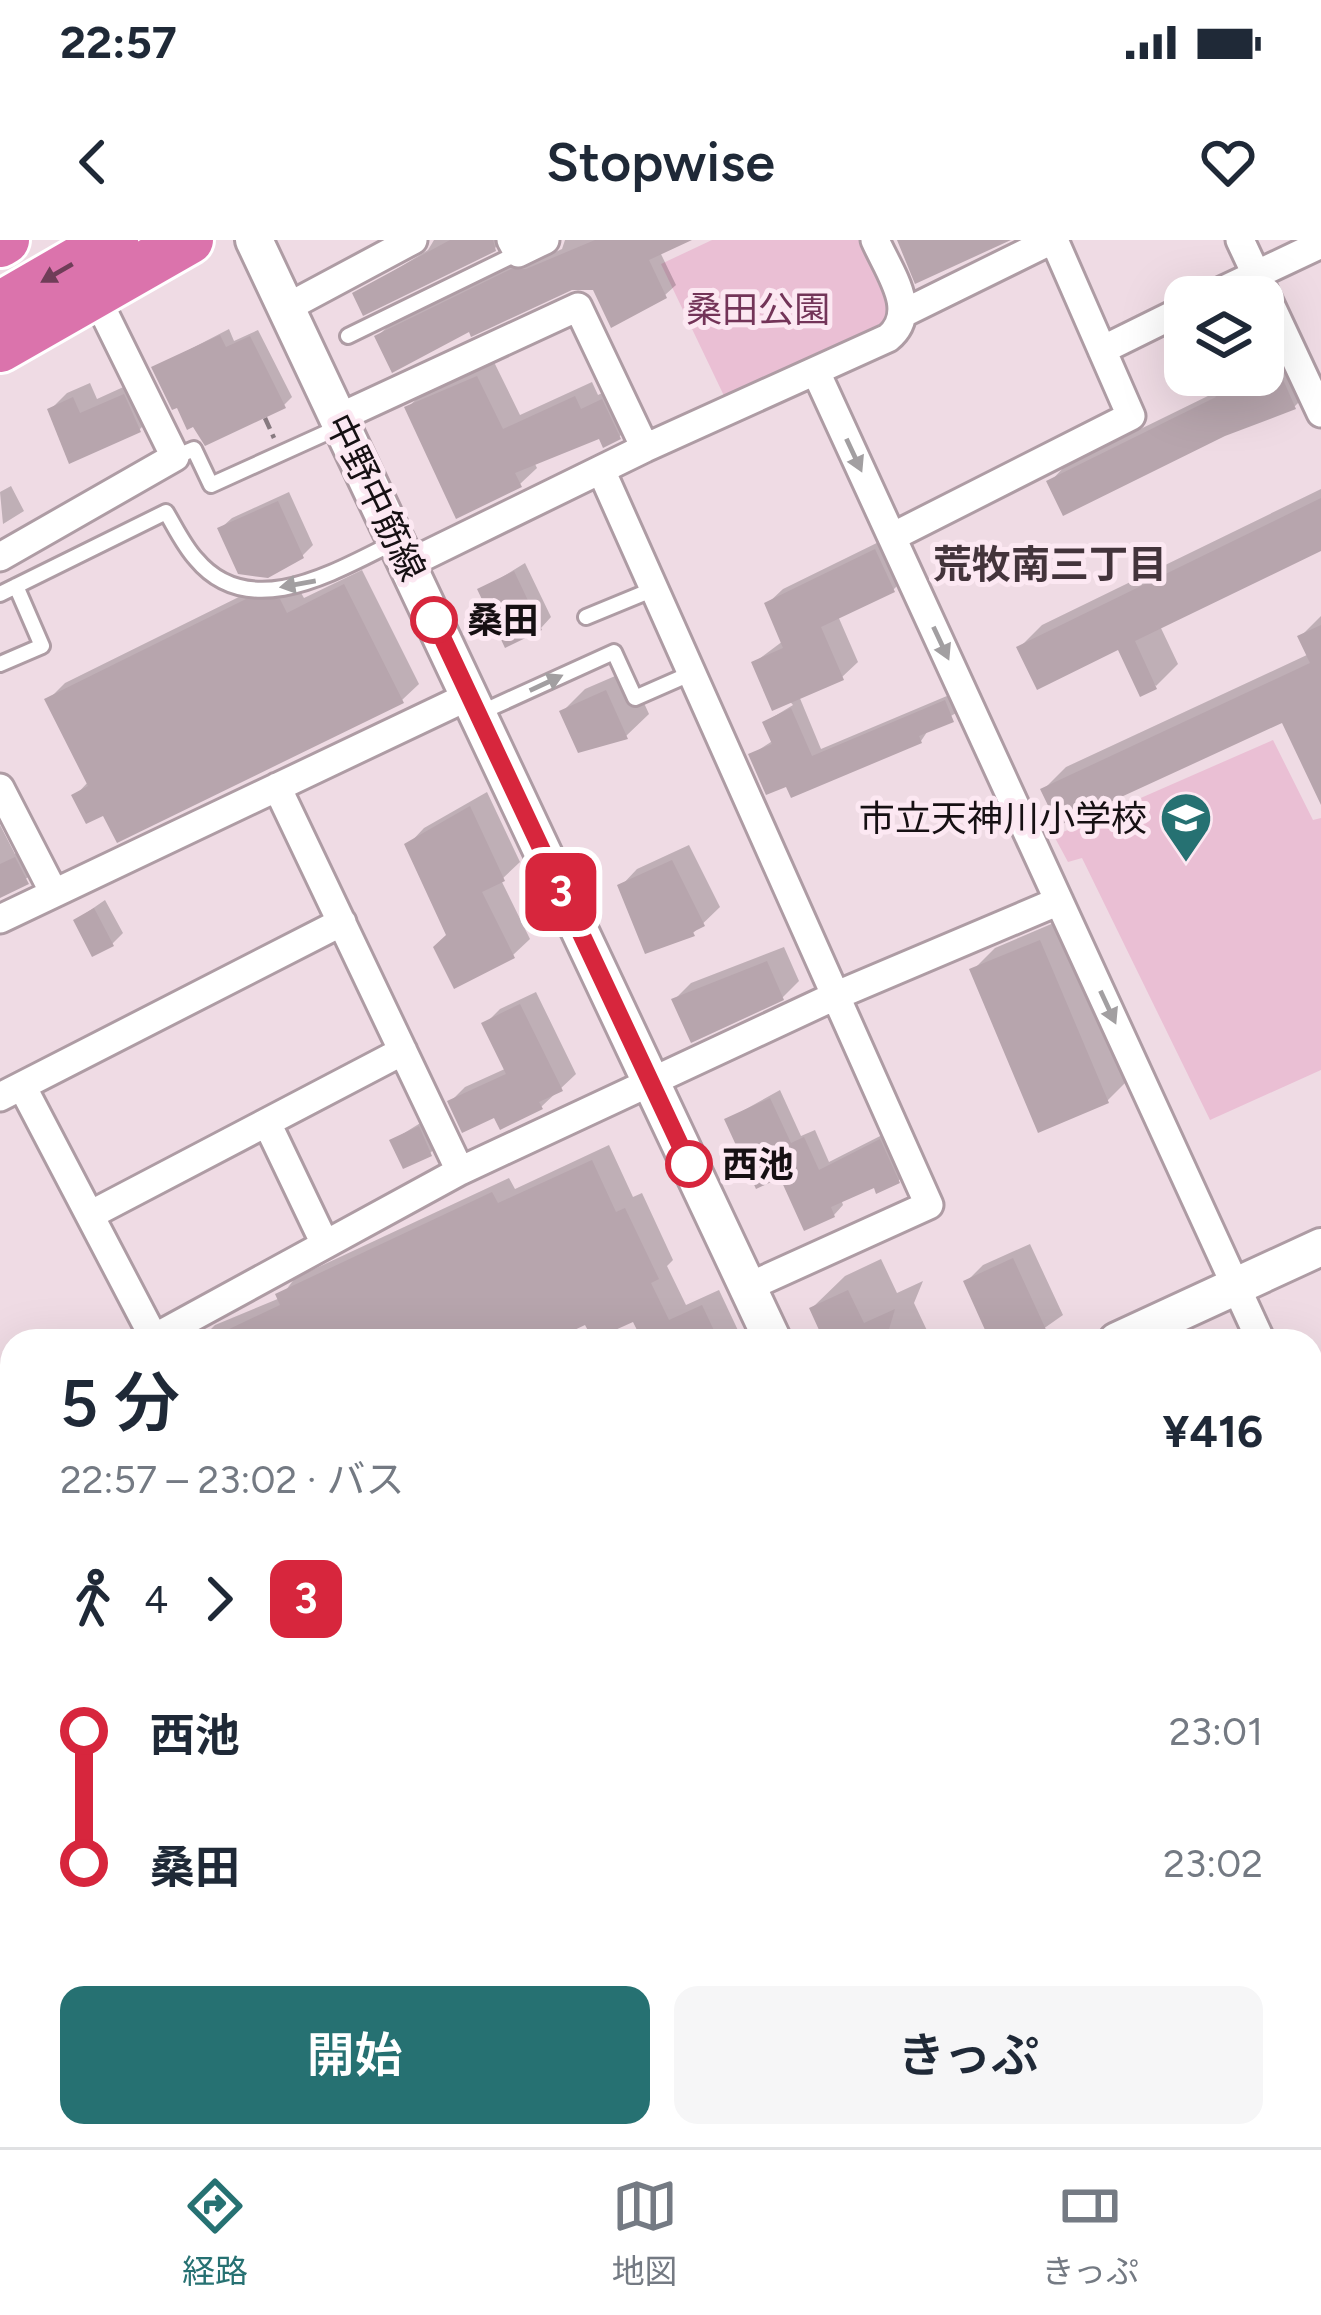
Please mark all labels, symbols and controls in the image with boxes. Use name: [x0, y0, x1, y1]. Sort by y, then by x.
text: 22:57: [60, 15, 177, 69]
icon: back: [60, 129, 126, 195]
icon: heart: [1195, 129, 1261, 195]
text: Stopwise: [546, 130, 775, 195]
one-way arrow: [40, 262, 74, 283]
map controls: [1164, 276, 1284, 396]
button: layers: [1164, 276, 1284, 396]
park label: 桑田公園: [686, 288, 830, 331]
street label: 中野中筋線: [317, 407, 434, 588]
one-way arrow: [844, 438, 864, 473]
district label: 荒牧南三丁目: [933, 541, 1167, 588]
one-way arrow: [278, 575, 316, 593]
marker: 桑田: [412, 598, 456, 642]
place label: 桑田: [467, 599, 539, 642]
one-way arrow: [931, 626, 951, 661]
one-way arrow: [529, 673, 564, 693]
school or university icon: 市立天神川小学校: [1158, 790, 1214, 864]
place label: 市立天神川小学校: [859, 797, 1147, 840]
line badge: 3: [522, 853, 600, 931]
text: 3: [549, 866, 573, 917]
one-way arrow: [1098, 990, 1118, 1025]
marker: 西池: [667, 1142, 711, 1186]
place label: 西池: [722, 1143, 794, 1186]
text: 5 分: [60, 1363, 180, 1443]
text: ¥416: [1163, 1404, 1263, 1458]
text: 22:57 – 23:02 · バス: [60, 1456, 404, 1503]
icon: walk: [60, 1566, 126, 1632]
icon: forward: [186, 1566, 252, 1632]
text: 3: [294, 1573, 318, 1624]
text: 4: [144, 1576, 168, 1623]
text: 西池: [150, 1708, 240, 1762]
text: 23:01: [1169, 1708, 1263, 1755]
text: 桑田: [150, 1840, 240, 1894]
text: 23:02: [1163, 1840, 1263, 1887]
button: 開始: [60, 1986, 650, 2124]
button: きっぷ: [674, 1986, 1263, 2124]
tab: 経路: [182, 2173, 248, 2293]
tab: 地図: [612, 2173, 678, 2293]
tab: きっぷ: [1041, 2173, 1139, 2293]

